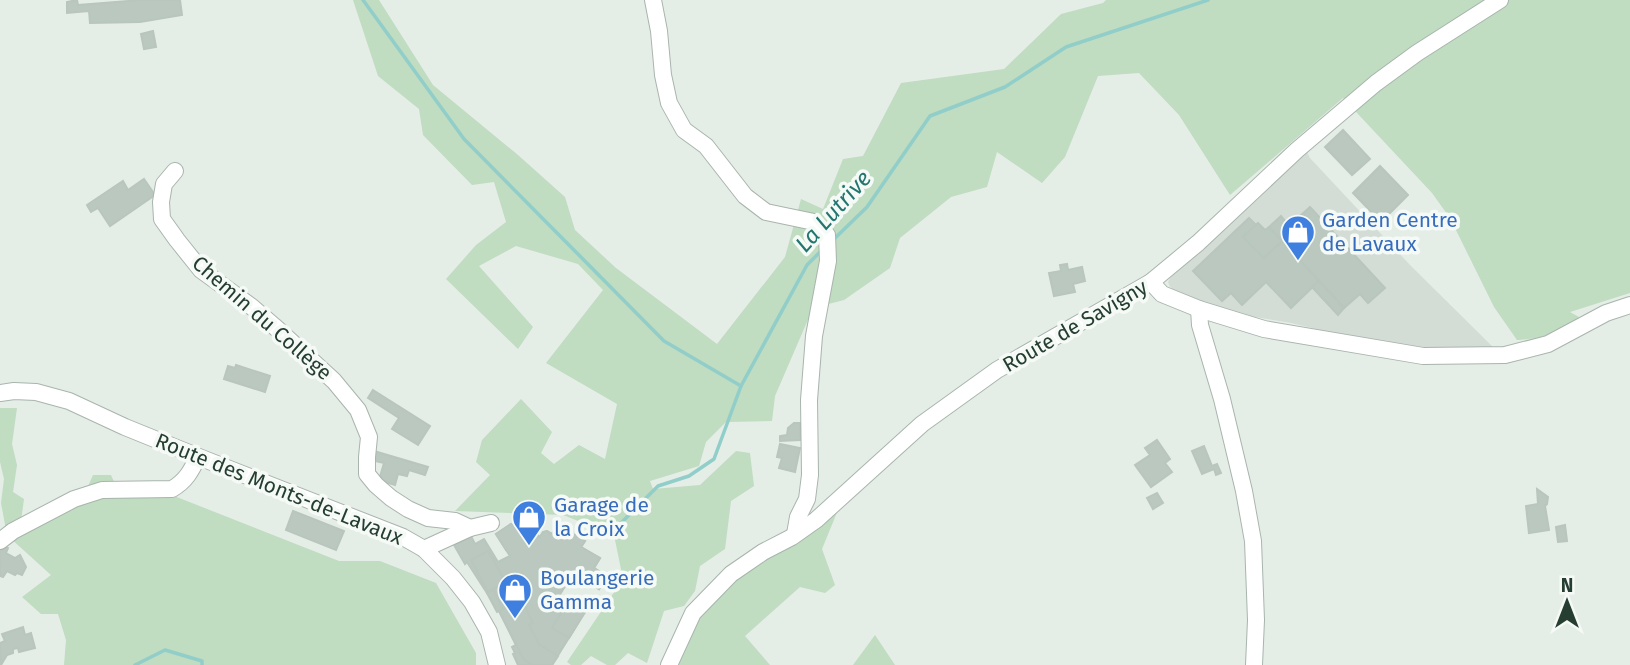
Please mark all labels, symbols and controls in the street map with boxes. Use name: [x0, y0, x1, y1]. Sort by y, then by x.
water label: La Lutrive: [789, 164, 877, 258]
place label: Garden Centre de Lavaux: [1322, 207, 1458, 257]
shop icon: Garden Centre de Lavaux: [1279, 213, 1317, 262]
street label: Chemin du Collège: [187, 250, 337, 386]
street label: Route de Savigny: [998, 274, 1153, 378]
street label: Route des Monts-de-Lavaux: [151, 427, 407, 551]
place label: Garage de la Croix: [554, 492, 649, 542]
shop icon: Garage de la Croix: [510, 498, 548, 547]
place label: Boulangerie Gamma: [540, 565, 655, 615]
north arrow: [1532, 567, 1602, 637]
shop icon: Boulangerie Gamma: [496, 571, 534, 620]
text: N: [1561, 574, 1573, 597]

